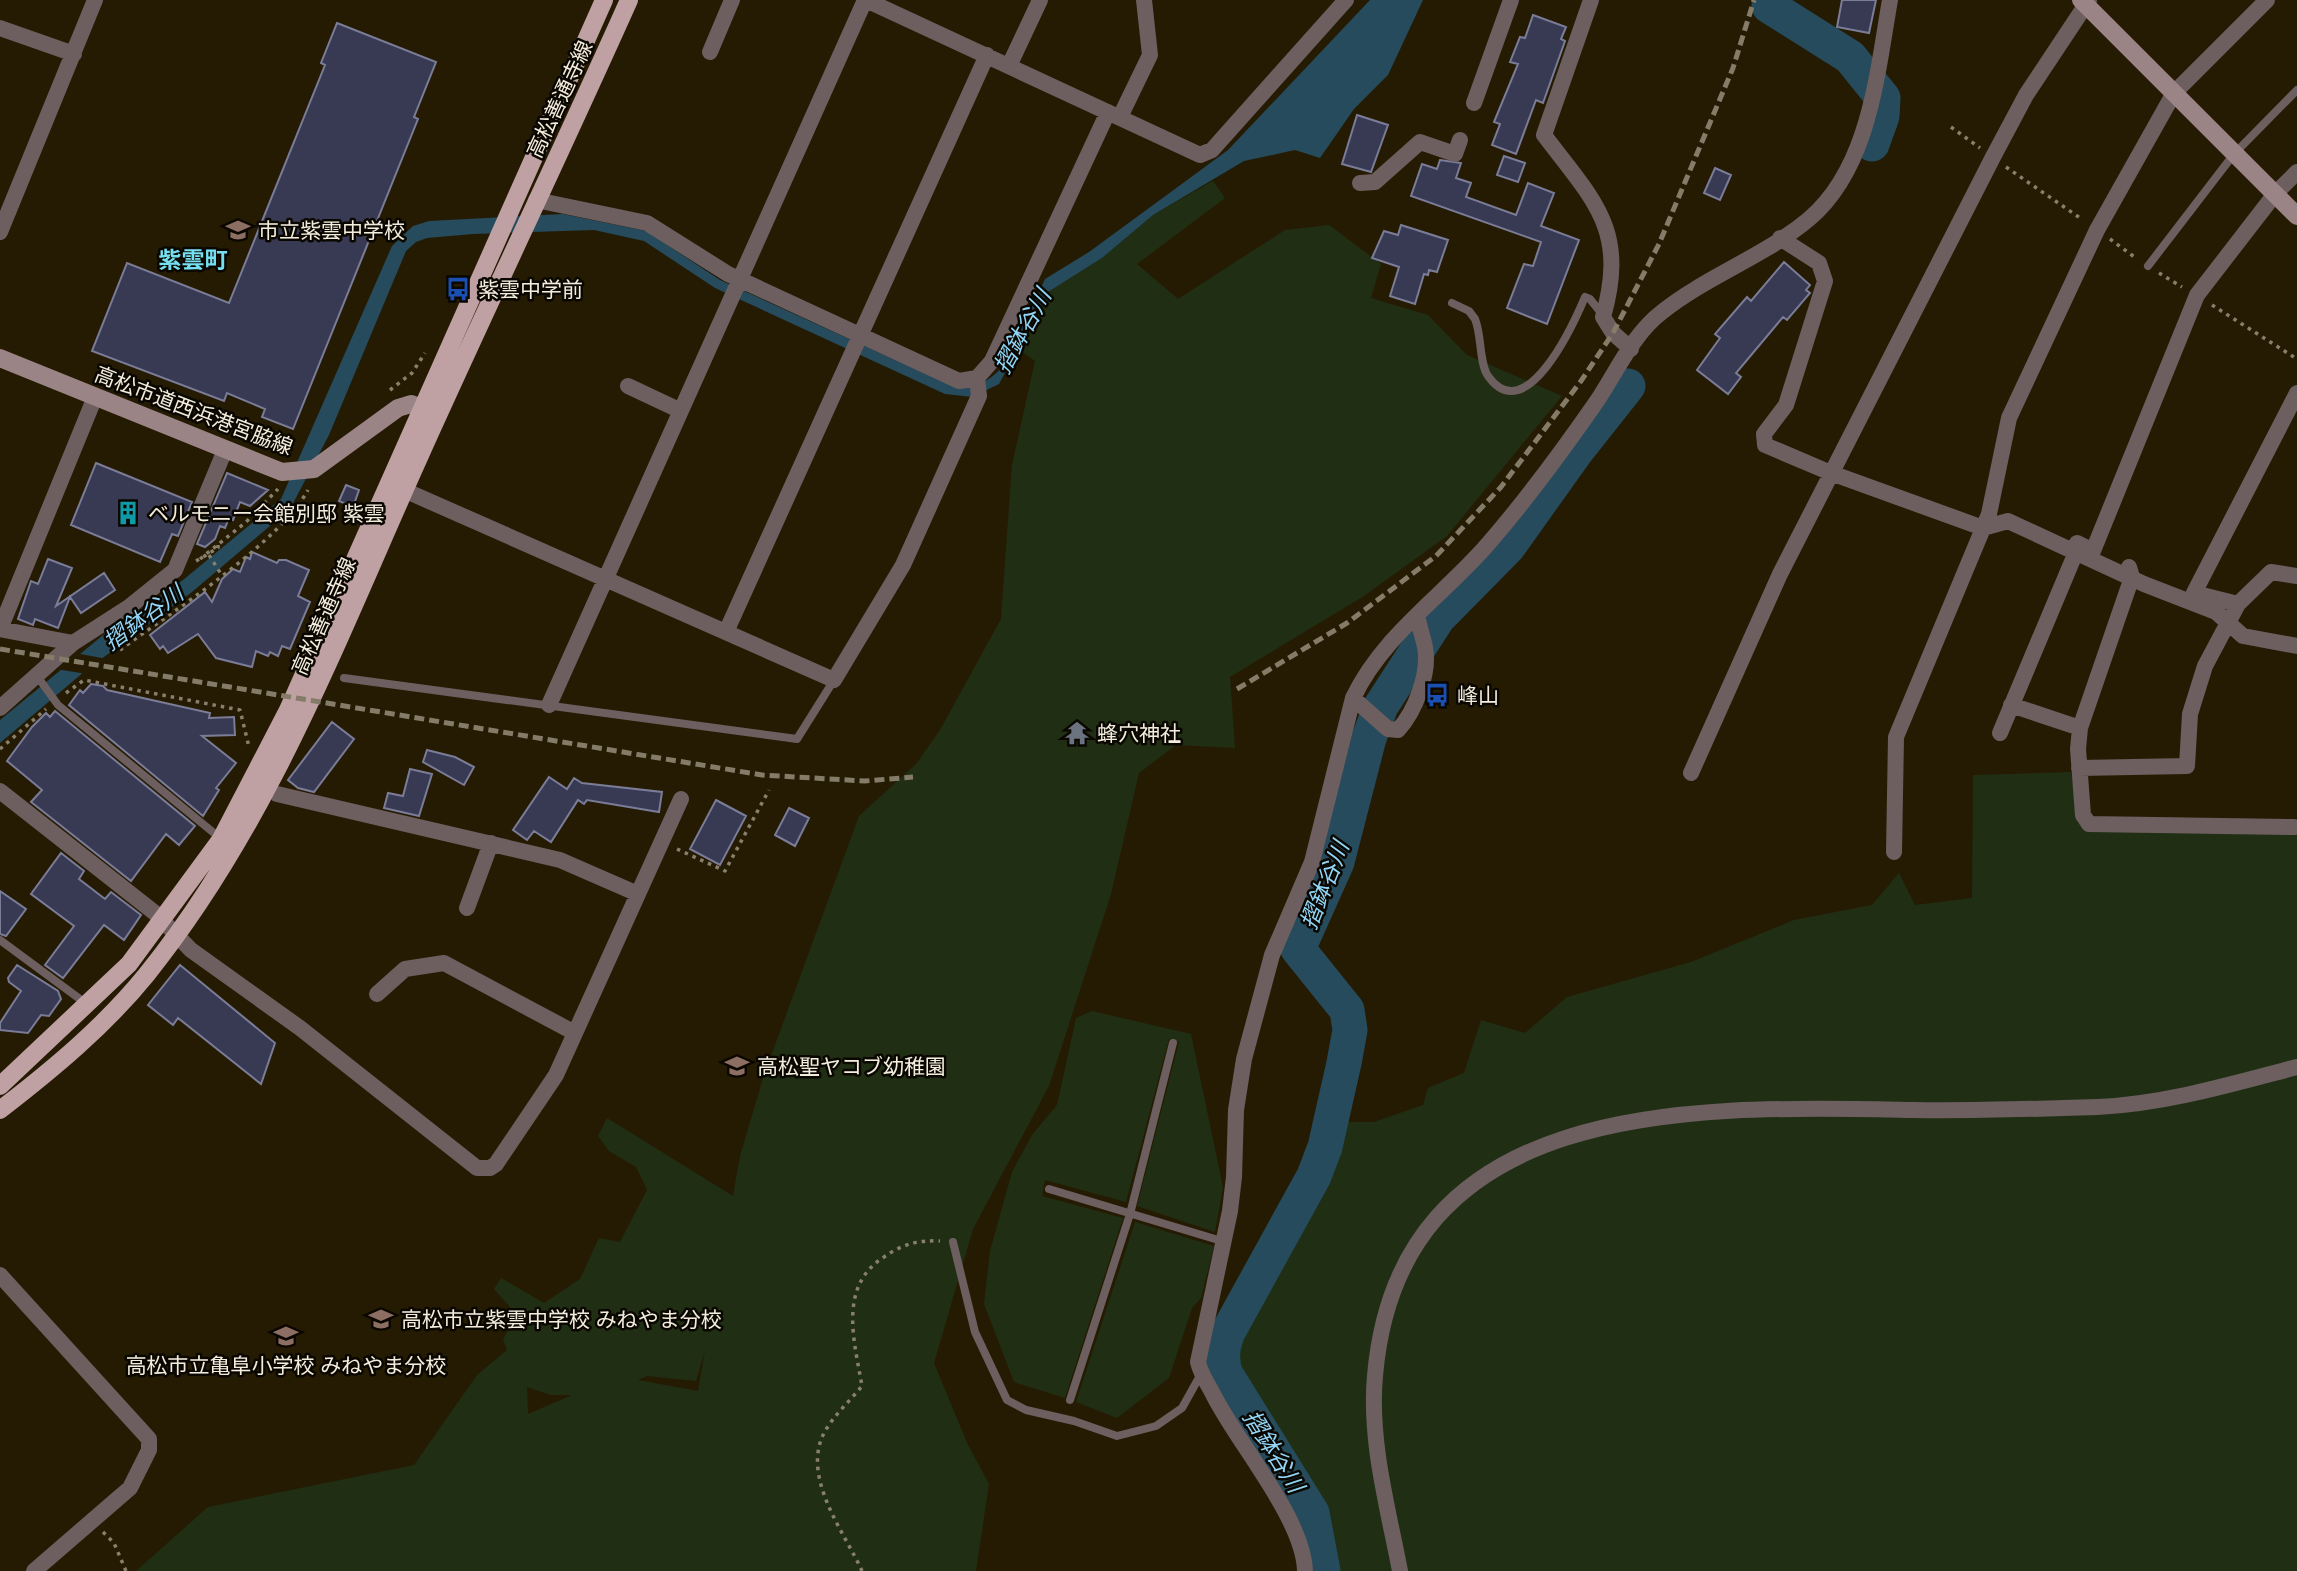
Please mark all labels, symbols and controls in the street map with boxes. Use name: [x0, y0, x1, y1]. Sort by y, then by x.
street label: 高松善通寺線: [521, 36, 597, 162]
school or university icon: 市立紫雲中学校: [224, 216, 252, 244]
place label: 市立紫雲中学校: [258, 217, 405, 243]
district label: 紫雲町: [159, 245, 228, 274]
bus stop icon: 紫雲中学前: [444, 275, 472, 303]
place label: 紫雲中学前: [478, 276, 583, 302]
water label: 摺鉢谷川: [987, 281, 1058, 378]
street label: 高松市道西浜港宮脇線: [91, 360, 297, 460]
building icon: ベルモニー会館別邸 紫雲: [114, 499, 142, 527]
place label: ベルモニー会館別邸 紫雲: [148, 500, 385, 526]
street label: 高松善通寺線: [285, 553, 361, 679]
water label: 摺鉢谷川: [97, 576, 191, 656]
bus stop icon: 峰山: [1423, 681, 1451, 709]
place label: 峰山: [1457, 682, 1499, 708]
temple icon: 蜂穴神社: [1063, 719, 1091, 747]
place label: 蜂穴神社: [1097, 720, 1181, 746]
water label: 摺鉢谷川: [1293, 834, 1356, 933]
school or university icon: 高松聖ヤコブ幼稚園: [723, 1052, 751, 1080]
place label: 高松聖ヤコブ幼稚園: [757, 1053, 946, 1079]
school or university icon: 高松市立紫雲中学校 みねやま分校: [367, 1305, 395, 1333]
place label: 高松市立紫雲中学校 みねやま分校: [401, 1306, 722, 1332]
school or university icon: 高松市立亀阜小学校 みねやま分校: [272, 1322, 300, 1350]
place label: 高松市立亀阜小学校 みねやま分校: [126, 1352, 446, 1378]
water label: 摺鉢谷川: [1237, 1404, 1312, 1500]

